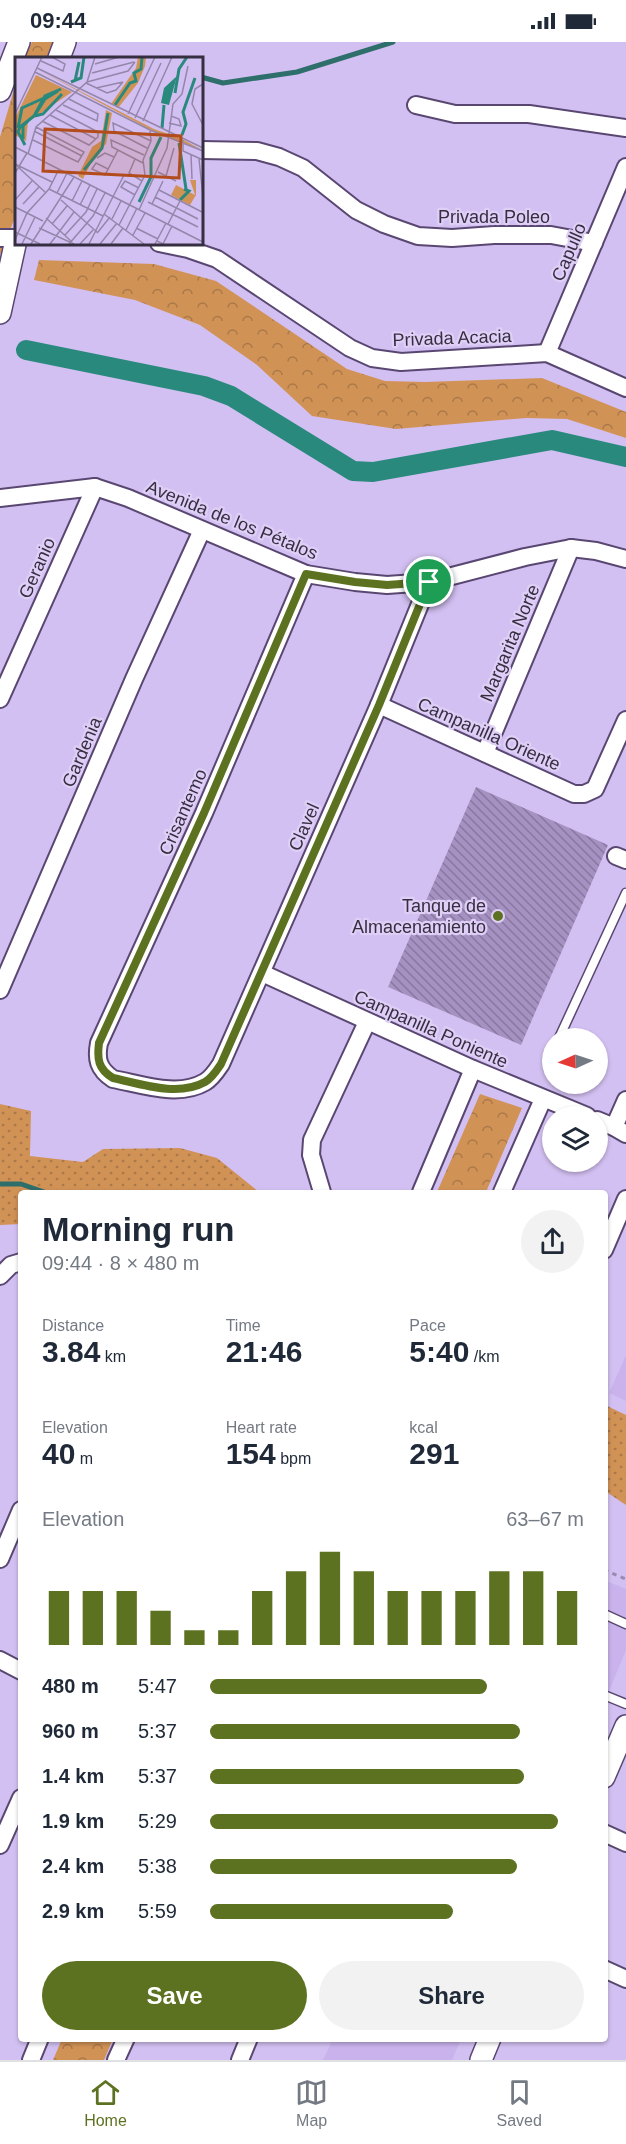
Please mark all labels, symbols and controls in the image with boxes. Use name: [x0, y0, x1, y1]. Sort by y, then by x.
text: 09:44: [30, 8, 86, 33]
inset map: [15, 57, 202, 244]
street label: Privada Poleo: [438, 207, 550, 227]
street label: Capullo: [548, 220, 590, 284]
street label: Privada Acacia: [392, 326, 513, 350]
street label: Avenida de los Pétalos: [144, 476, 320, 564]
street label: Geranio: [15, 535, 59, 601]
pin: [403, 556, 454, 607]
icon: arrive: [412, 565, 445, 598]
street label: Margarita Norte: [476, 582, 544, 704]
street label: Campanilla Oriente: [415, 694, 563, 774]
street label: Gardenia: [58, 713, 106, 790]
street label: Crisantemo: [155, 766, 211, 858]
street label: Clavel: [285, 800, 323, 854]
place label: Tanque de Almacenamiento: [352, 896, 486, 937]
marker: Tanque de Almacenamiento: [491, 909, 505, 923]
street label: Campanilla Poniente: [351, 986, 511, 1072]
north arrow: [542, 1028, 608, 1094]
map controls: [542, 1028, 608, 1172]
button: layers: [542, 1106, 608, 1172]
button: share: [521, 1210, 584, 1273]
text: Morning run: [42, 1211, 234, 1248]
text: 09:44 · 8 × 480 m: [42, 1252, 199, 1274]
text: Distance: [42, 1317, 104, 1334]
text: Time: [226, 1317, 261, 1334]
text: Pace: [409, 1317, 446, 1334]
text: 3.84: [42, 1335, 100, 1368]
text: 21:46: [226, 1335, 302, 1368]
text: 5:40: [409, 1335, 469, 1368]
text: km: [100, 1348, 126, 1365]
text: /km: [469, 1348, 500, 1365]
text: Elevation: [42, 1419, 108, 1436]
text: Heart rate: [226, 1419, 297, 1436]
text: kcal: [409, 1419, 438, 1436]
text: 40: [42, 1437, 75, 1470]
text: 154: [226, 1437, 276, 1470]
text: 291: [409, 1437, 459, 1470]
text: m: [75, 1450, 93, 1467]
text: bpm: [276, 1450, 311, 1467]
text: Elevation: [42, 1508, 124, 1530]
text: 63–67 m: [506, 1508, 584, 1530]
text: 480 m: [42, 1675, 99, 1697]
text: 5:47: [138, 1675, 177, 1697]
text: 960 m: [42, 1720, 99, 1742]
text: 5:37: [138, 1720, 177, 1742]
text: 1.4 km: [42, 1765, 104, 1787]
text: 5:37: [138, 1765, 177, 1787]
text: 1.9 km: [42, 1810, 104, 1832]
text: 5:29: [138, 1810, 177, 1832]
text: 2.4 km: [42, 1855, 104, 1877]
text: 5:38: [138, 1855, 177, 1877]
text: 2.9 km: [42, 1900, 104, 1922]
text: 5:59: [138, 1900, 177, 1922]
button: Save: [42, 1961, 307, 2030]
button: Share: [319, 1961, 584, 2030]
tab: Home: [84, 2076, 127, 2130]
tab: Map: [295, 2076, 328, 2130]
tab: Saved: [496, 2076, 542, 2130]

